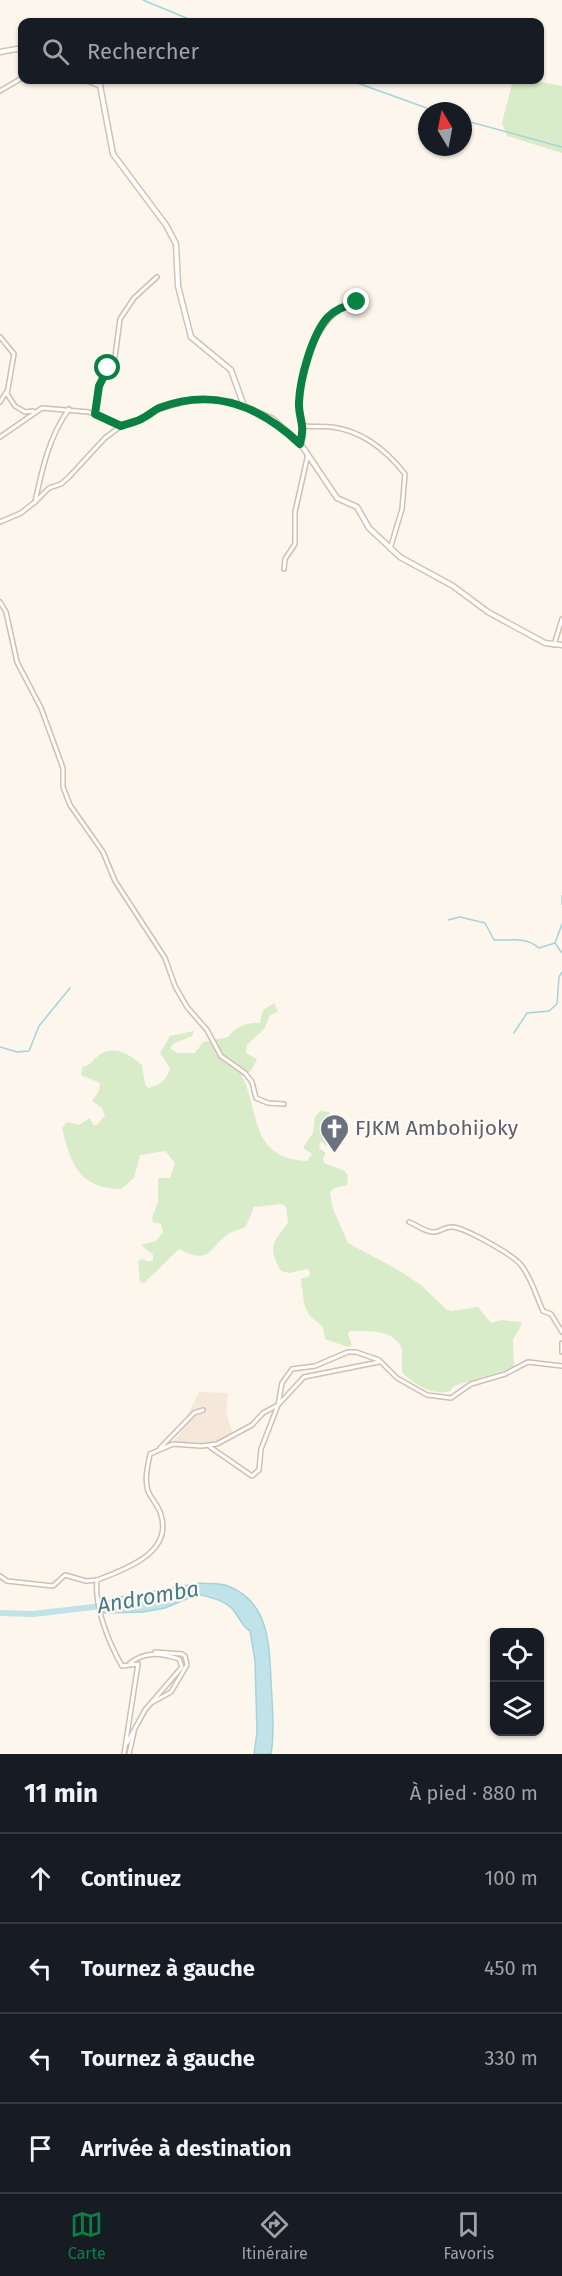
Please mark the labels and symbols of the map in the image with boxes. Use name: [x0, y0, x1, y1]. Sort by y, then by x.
north arrow: [418, 102, 472, 156]
route end: [343, 288, 369, 314]
route start: [94, 354, 120, 380]
church icon: FJKM Ambohijoky: [318, 1112, 350, 1154]
place label: FJKM Ambohijoky: [355, 1115, 519, 1141]
water label: Andromba: [94, 1575, 201, 1619]

